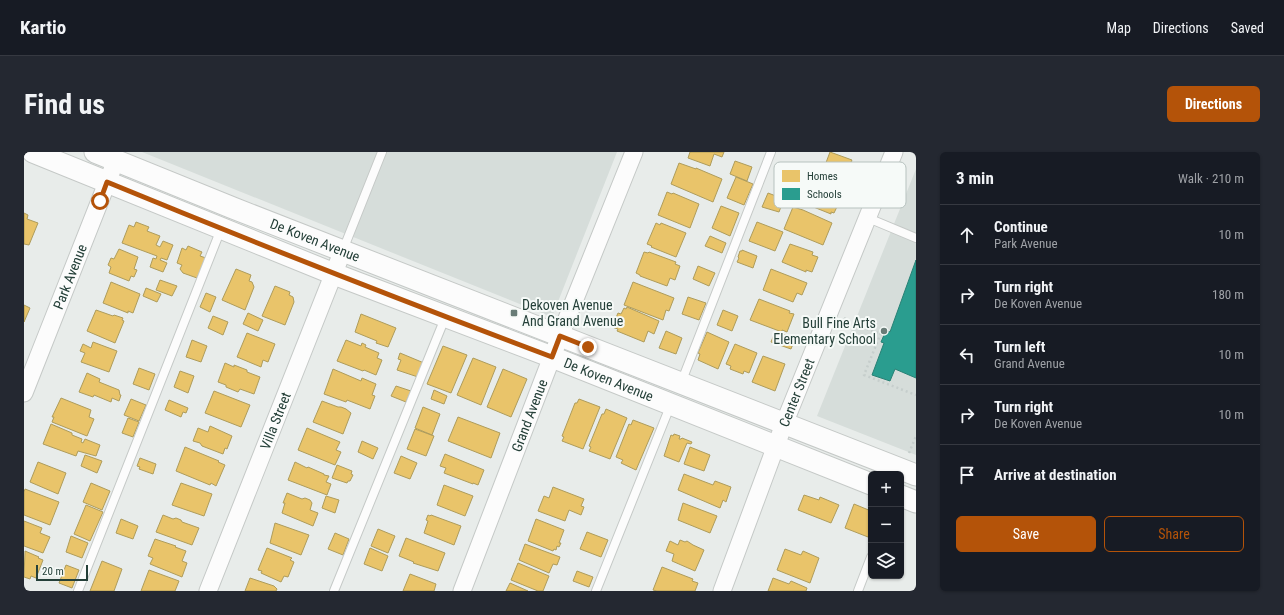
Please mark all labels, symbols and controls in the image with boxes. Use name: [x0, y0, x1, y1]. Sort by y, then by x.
text: Kartio: [20, 16, 66, 39]
text: Map: [1107, 20, 1131, 36]
text: Directions: [1153, 20, 1209, 36]
text: Saved: [1231, 20, 1264, 36]
button: Directions: [1167, 86, 1260, 122]
text: Find us: [24, 88, 105, 121]
legend: [774, 162, 906, 208]
text: 3 min: [956, 168, 994, 188]
text: Homes: [807, 170, 838, 183]
text: Walk · 210 m: [1178, 171, 1244, 186]
text: Schools: [807, 188, 842, 201]
route start: [91, 192, 109, 210]
street label: De Koven Avenue: [268, 215, 363, 265]
text: Continue: [994, 218, 1048, 236]
icon: ahead: [956, 224, 978, 246]
text: 10 m: [1218, 227, 1244, 242]
text: Park Avenue: [994, 236, 1058, 251]
street label: Park Avenue: [50, 242, 90, 312]
text: Turn right: [994, 278, 1053, 296]
icon: right: [956, 284, 978, 306]
text: 180 m: [1212, 287, 1244, 302]
text: De Koven Avenue: [994, 296, 1082, 311]
place label: Dekoven Avenue And Grand Avenue: [522, 297, 624, 329]
marker: Dekoven Avenue And Grand Avenue: [509, 308, 519, 318]
place label: Bull Fine Arts Elementary School: [773, 315, 876, 347]
marker: Bull Fine Arts Elementary School: [879, 326, 889, 336]
route end: [579, 338, 597, 356]
text: Turn left: [994, 338, 1045, 356]
icon: left: [956, 344, 978, 366]
text: 10 m: [1218, 347, 1244, 362]
street label: De Koven Avenue: [562, 355, 656, 405]
street label: Center Street: [776, 356, 818, 429]
text: Grand Avenue: [994, 356, 1065, 371]
street label: Grand Avenue: [508, 377, 551, 454]
street label: Villa Street: [257, 390, 294, 452]
text: Turn right: [994, 398, 1053, 416]
icon: right: [956, 404, 978, 426]
text: 10 m: [1218, 407, 1244, 422]
text: De Koven Avenue: [994, 416, 1082, 431]
icon: arrive: [956, 464, 978, 486]
text: Arrive at destination: [994, 466, 1117, 484]
map controls: [868, 471, 904, 579]
button: +: [868, 471, 904, 507]
button: −: [868, 507, 904, 543]
button: Save: [956, 516, 1096, 552]
button: Share: [1104, 516, 1244, 552]
button: layers: [868, 543, 904, 579]
scale bar: [36, 563, 88, 582]
text: 20 m: [42, 565, 64, 578]

